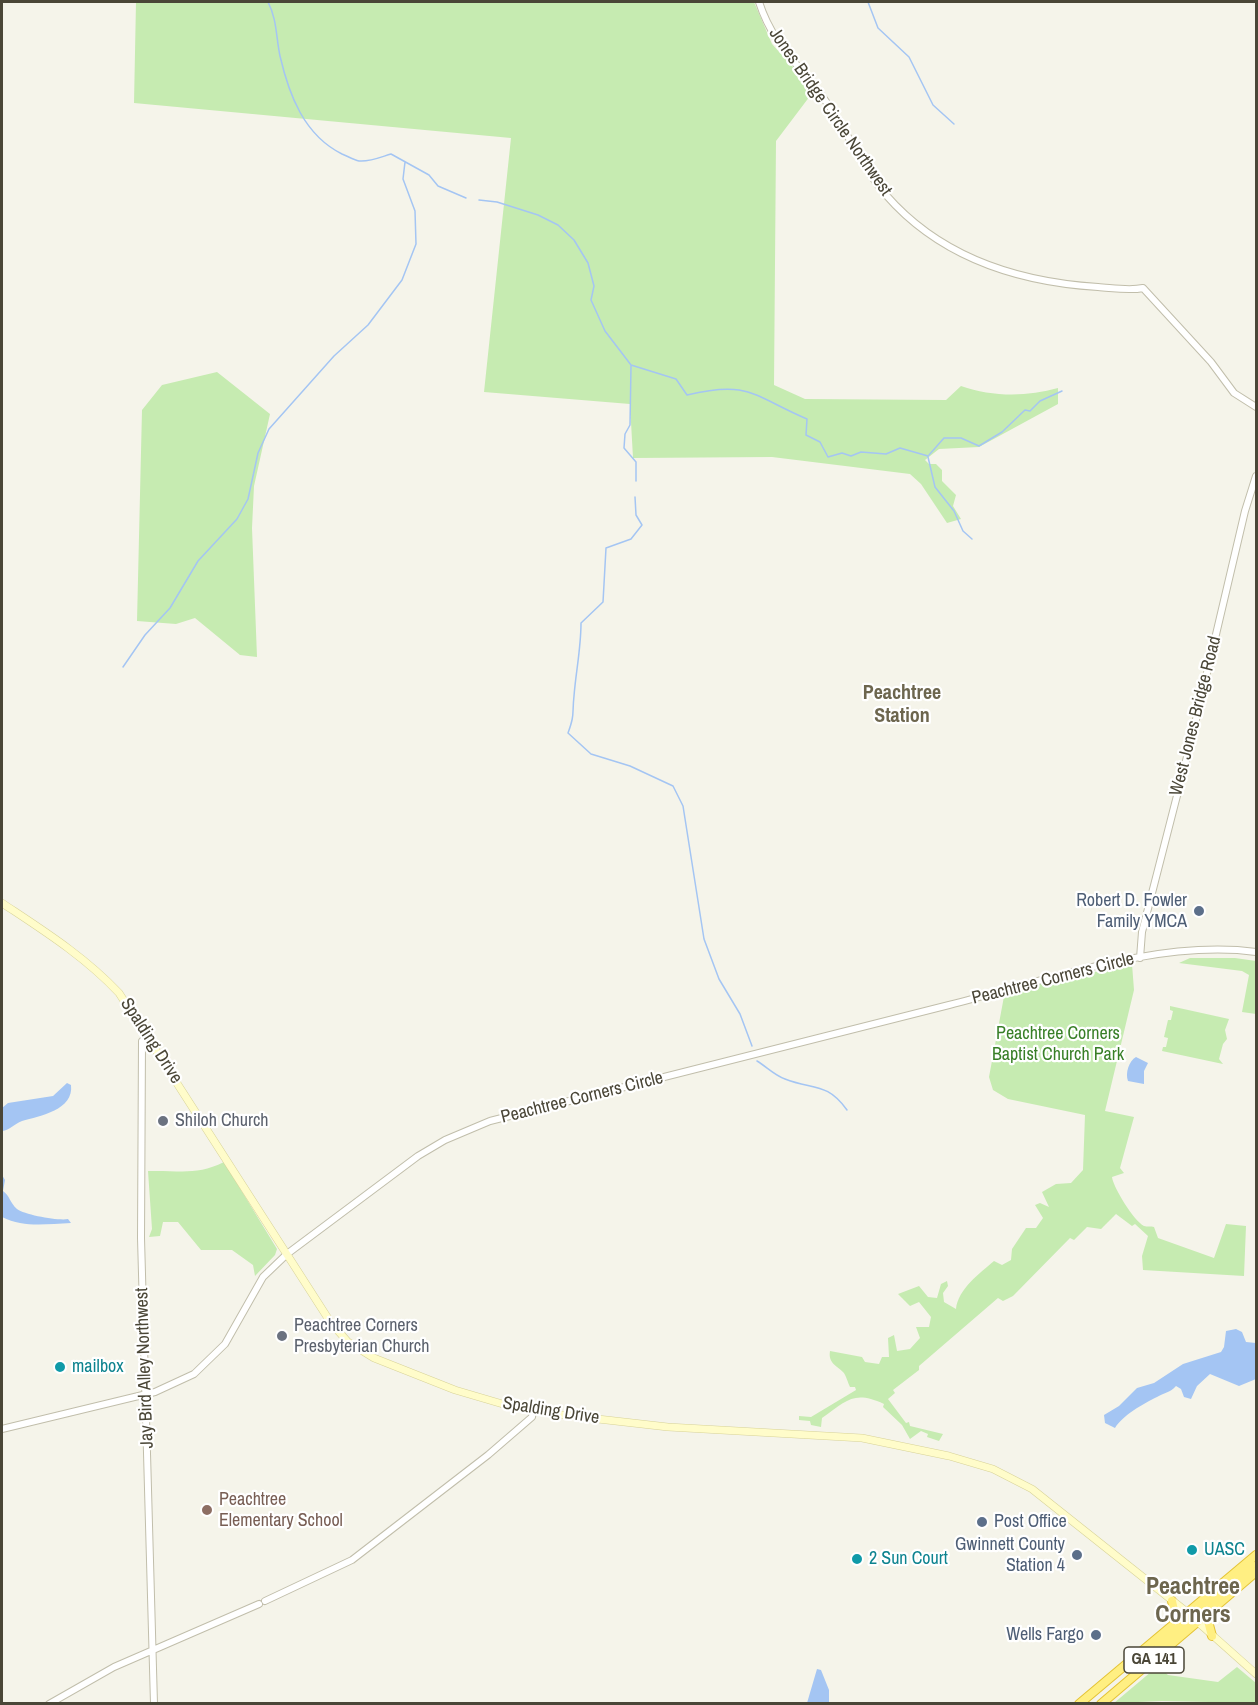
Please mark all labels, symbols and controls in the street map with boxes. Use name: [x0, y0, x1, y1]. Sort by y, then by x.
street label: Jones Bridge Circle Northwest: [764, 24, 896, 200]
street label: West Jones Bridge Road: [1166, 634, 1226, 798]
district label: Peachtree Station: [863, 682, 941, 729]
place label: Robert D. Fowler Family YMCA: [1076, 890, 1187, 932]
marker: Robert D. Fowler Family YMCA: [1192, 904, 1206, 918]
street label: Peachtree Corners Circle: [970, 948, 1136, 1010]
street label: Spalding Drive: [115, 994, 187, 1088]
park label: Peachtree Corners Baptist Church Park: [992, 1023, 1124, 1066]
street label: Peachtree Corners Circle: [499, 1067, 665, 1129]
place label: Shiloh Church: [175, 1110, 269, 1132]
marker: Shiloh Church: [156, 1114, 170, 1128]
street label: Jay Bird Alley Northwest: [131, 1287, 159, 1449]
place label: Peachtree Corners Presbyterian Church: [294, 1315, 429, 1358]
marker: Peachtree Corners Presbyterian Church: [275, 1329, 289, 1343]
place label: mailbox: [72, 1356, 124, 1378]
marker: mailbox: [53, 1360, 67, 1374]
street label: Spalding Drive: [501, 1393, 601, 1429]
place label: Peachtree Elementary School: [219, 1489, 343, 1532]
marker: Peachtree Elementary School: [200, 1503, 214, 1517]
place label: Post Office: [994, 1511, 1067, 1533]
marker: Post Office: [975, 1515, 989, 1529]
place label: Gwinnett County Station 4: [955, 1534, 1065, 1576]
place label: UASC: [1204, 1539, 1245, 1561]
marker: UASC: [1185, 1543, 1199, 1557]
place label: 2 Sun Court: [869, 1548, 948, 1570]
marker: Gwinnett County Station 4: [1070, 1548, 1084, 1562]
marker: 2 Sun Court: [850, 1552, 864, 1566]
district label: Peachtree Corners: [1146, 1574, 1240, 1630]
place label: Wells Fargo: [1006, 1624, 1084, 1646]
marker: Wells Fargo: [1089, 1628, 1103, 1642]
road number: GA 141: [1124, 1647, 1184, 1673]

